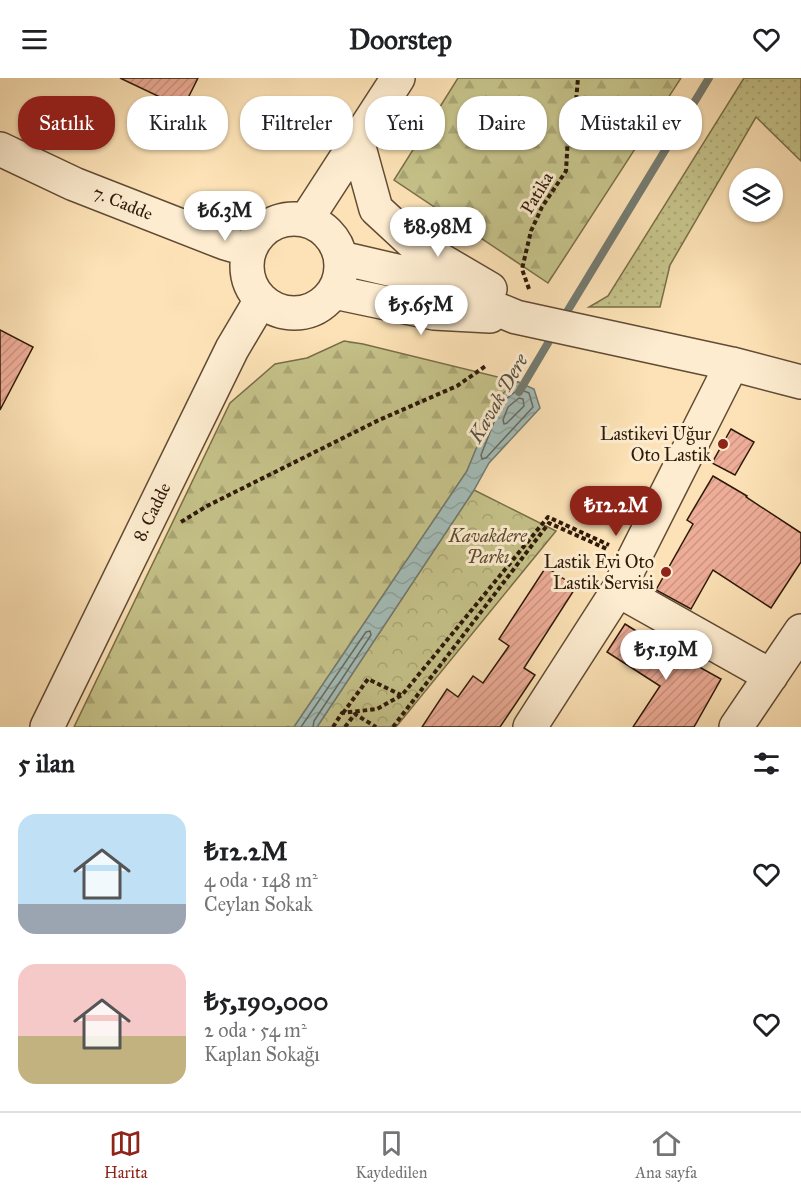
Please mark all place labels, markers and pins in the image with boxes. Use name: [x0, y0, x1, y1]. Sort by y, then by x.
pin: ₺6.3M: [183, 191, 267, 242]
pin: ₺8.98M: [389, 207, 487, 258]
pin: ₺5.65M: [372, 285, 470, 336]
place label: Lastikevi Uğur Oto Lastik: [600, 423, 712, 466]
marker: Lastikevi Uğur Oto Lastik: [716, 437, 730, 451]
pin: ₺12.2M: [567, 486, 665, 537]
place label: Lastik Evi Oto Lastik Servisi: [544, 551, 654, 594]
marker: Lastik Evi Oto Lastik Servisi: [659, 565, 673, 579]
pin: ₺5.19M: [617, 630, 715, 681]

